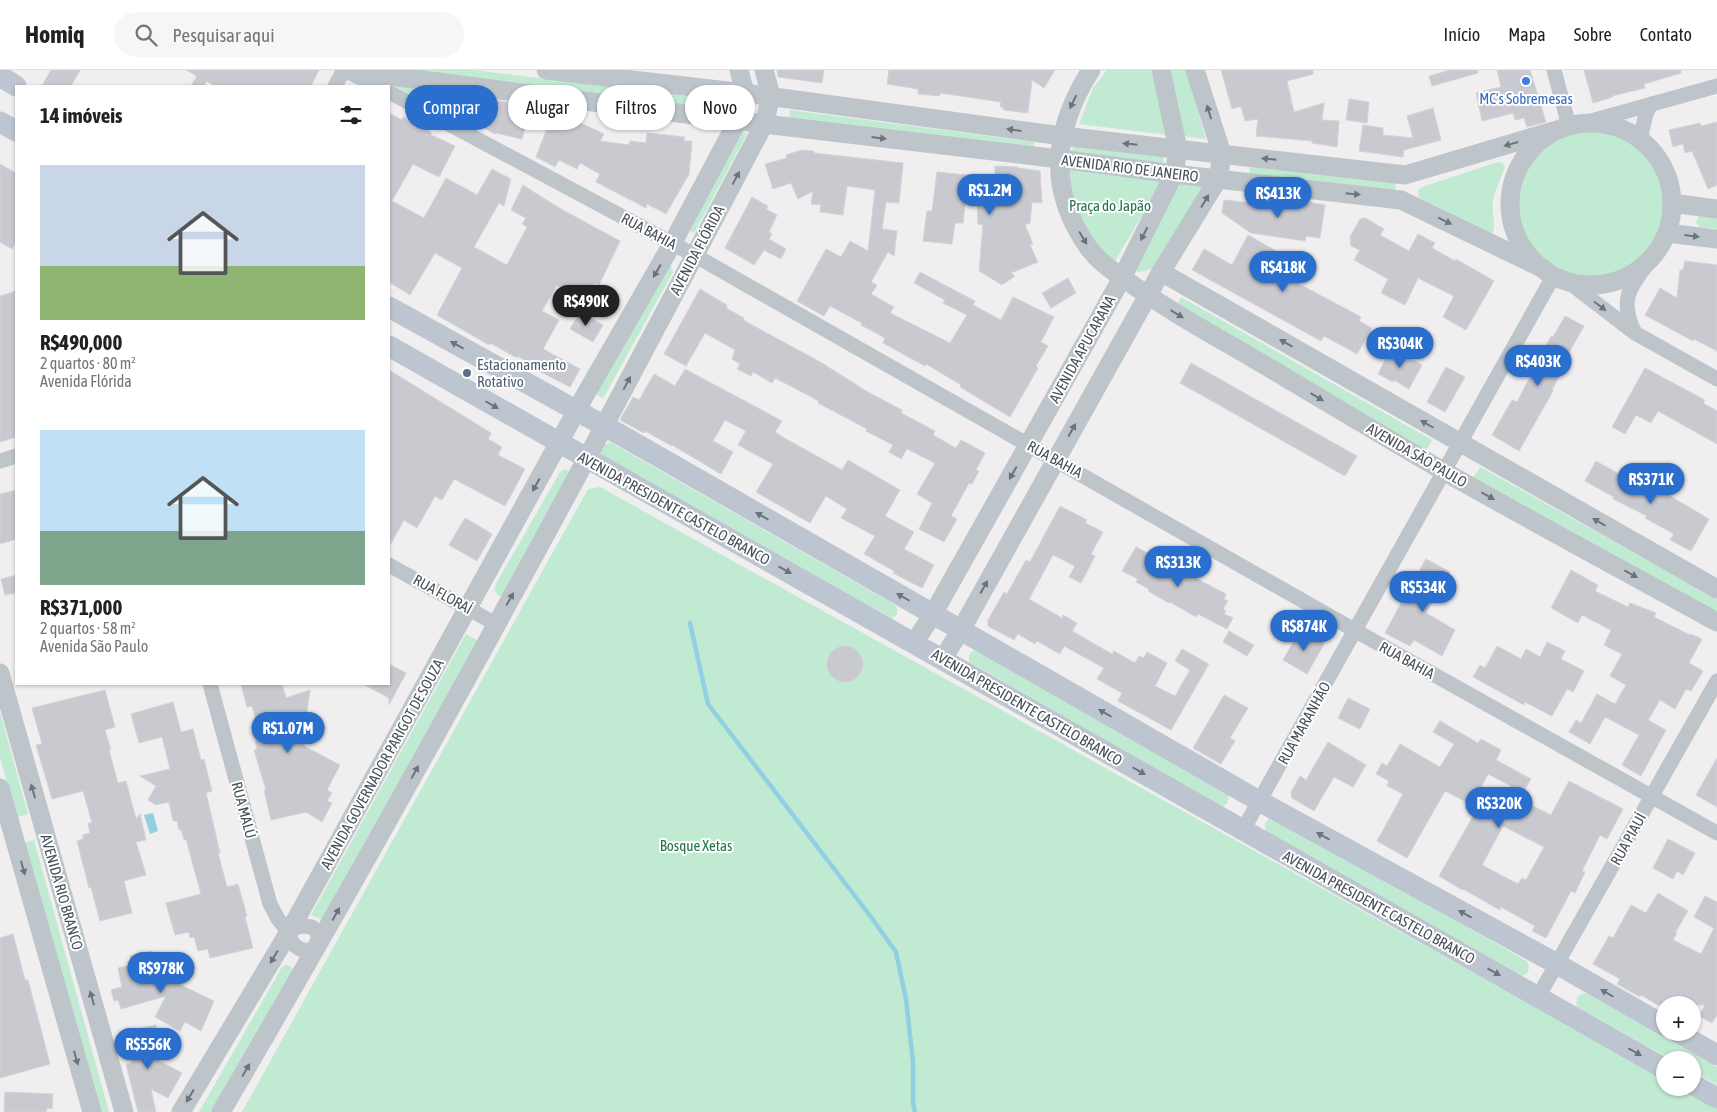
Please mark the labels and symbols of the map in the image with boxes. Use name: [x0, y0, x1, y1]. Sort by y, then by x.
marker: MC’s Sobremesas: [1520, 75, 1532, 87]
place label: MC’s Sobremesas: [1479, 90, 1573, 107]
one-way arrow: [1069, 95, 1077, 109]
one-way arrow: [1204, 104, 1212, 119]
one-way arrow: [1005, 125, 1021, 133]
one-way arrow: [871, 134, 887, 142]
one-way arrow: [1121, 140, 1137, 148]
one-way arrow: [1503, 140, 1518, 148]
street label: AVENIDA RIO DE JANEIRO: [1061, 151, 1200, 185]
one-way arrow: [1261, 155, 1277, 163]
one-way arrow: [731, 171, 740, 184]
pin: R$1.2M: [949, 174, 1031, 216]
pin: R$413K: [1237, 176, 1319, 219]
one-way arrow: [1345, 190, 1361, 198]
one-way arrow: [1200, 194, 1209, 207]
park label: Praça do Japão: [1069, 197, 1151, 214]
street label: AVENIDA FLÓRIDA: [666, 202, 728, 298]
street label: RUA BAHIA: [618, 209, 680, 253]
one-way arrow: [1438, 217, 1452, 225]
one-way arrow: [1140, 226, 1148, 241]
one-way arrow: [1078, 232, 1087, 245]
one-way arrow: [1684, 232, 1700, 240]
pin: R$418K: [1242, 250, 1324, 293]
one-way arrow: [652, 264, 661, 277]
pin: R$490K: [545, 284, 627, 327]
street label: AVENIDA APUCARANA: [1045, 292, 1119, 406]
one-way arrow: [1593, 301, 1606, 312]
one-way arrow: [1171, 309, 1184, 318]
pin: R$304K: [1359, 326, 1441, 369]
one-way arrow: [1279, 339, 1292, 348]
one-way arrow: [450, 341, 465, 349]
pin: R$403K: [1497, 344, 1579, 387]
place label: Estacionamento Rotativo: [477, 356, 566, 390]
marker: Estacionamento Rotativo: [461, 367, 473, 379]
one-way arrow: [623, 376, 631, 390]
one-way arrow: [1311, 392, 1324, 401]
one-way arrow: [485, 400, 498, 409]
street label: AVENIDA SÃO PAULO: [1364, 419, 1470, 491]
one-way arrow: [1419, 420, 1434, 428]
one-way arrow: [1068, 422, 1076, 437]
street label: RUA BAHIA: [1025, 437, 1086, 481]
street label: AVENIDA PRESIDENTE CASTELO BRANCO: [575, 448, 773, 568]
pin: R$371K: [1610, 462, 1692, 505]
one-way arrow: [1008, 466, 1017, 479]
one-way arrow: [532, 478, 540, 492]
one-way arrow: [1482, 491, 1495, 500]
one-way arrow: [755, 512, 769, 520]
one-way arrow: [1592, 517, 1605, 526]
pin: R$313K: [1137, 546, 1219, 588]
one-way arrow: [777, 566, 792, 574]
pin: R$534K: [1382, 570, 1464, 613]
one-way arrow: [1623, 570, 1638, 578]
street label: RUA FLORAÍ: [411, 571, 476, 617]
one-way arrow: [980, 580, 989, 594]
one-way arrow: [506, 592, 514, 606]
one-way arrow: [896, 592, 910, 601]
pin: R$874K: [1263, 610, 1345, 652]
street label: RUA BAHIA: [1377, 638, 1438, 682]
street label: AVENIDA PRESIDENTE CASTELO BRANCO: [929, 645, 1125, 769]
street label: AVENIDA GOVERNADOR PARIGOT DE SOUZA: [317, 656, 447, 872]
street label: RUA MARANHÃO: [1274, 679, 1334, 767]
one-way arrow: [1099, 708, 1112, 717]
pin: R$1.07M: [242, 712, 334, 754]
one-way arrow: [411, 765, 419, 779]
one-way arrow: [1131, 767, 1146, 775]
street label: RUA MALÚ: [228, 780, 260, 840]
one-way arrow: [29, 783, 37, 798]
pin: R$320K: [1458, 786, 1540, 829]
street label: RUA PIAUÍ: [1607, 810, 1649, 868]
street label: AVENIDA RIO BRANCO: [37, 832, 87, 952]
one-way arrow: [1315, 832, 1330, 840]
park label: Bosque Xetas: [660, 837, 732, 854]
street label: AVENIDA PRESIDENTE CASTELO BRANCO: [1280, 847, 1478, 967]
one-way arrow: [19, 861, 27, 876]
one-way arrow: [332, 907, 340, 922]
one-way arrow: [1458, 910, 1473, 918]
one-way arrow: [270, 950, 279, 963]
pin: R$978K: [120, 952, 202, 994]
one-way arrow: [1486, 968, 1501, 976]
one-way arrow: [1600, 989, 1615, 997]
one-way arrow: [87, 990, 95, 1005]
pin: R$556K: [107, 1028, 189, 1070]
one-way arrow: [1628, 1048, 1642, 1056]
one-way arrow: [73, 1051, 81, 1066]
one-way arrow: [241, 1063, 250, 1077]
one-way arrow: [186, 1090, 195, 1103]

